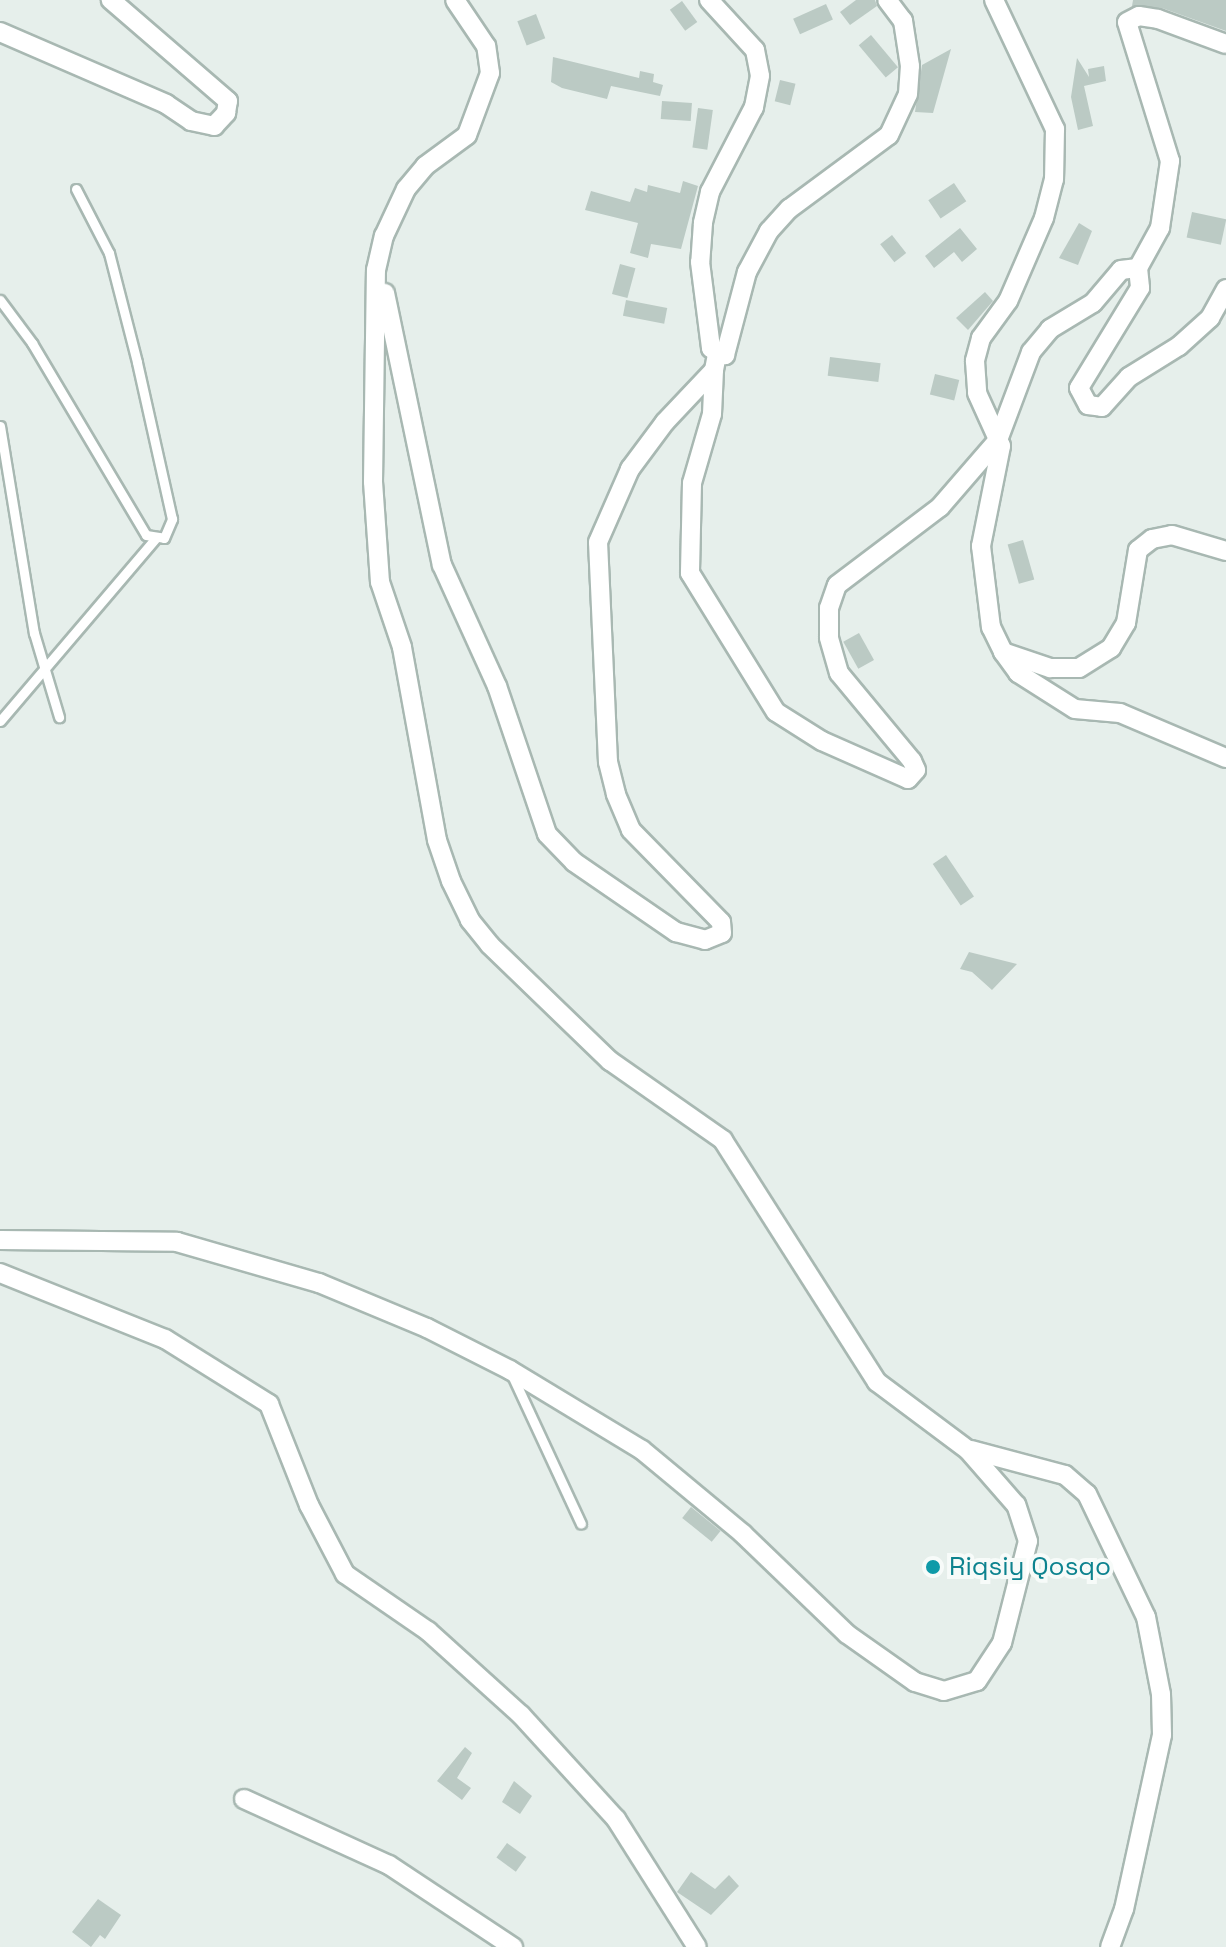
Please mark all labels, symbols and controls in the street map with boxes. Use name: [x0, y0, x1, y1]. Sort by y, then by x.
place label: Riqsiy Qosqo: [949, 1551, 1111, 1583]
marker: Riqsiy Qosqo: [924, 1558, 942, 1576]

